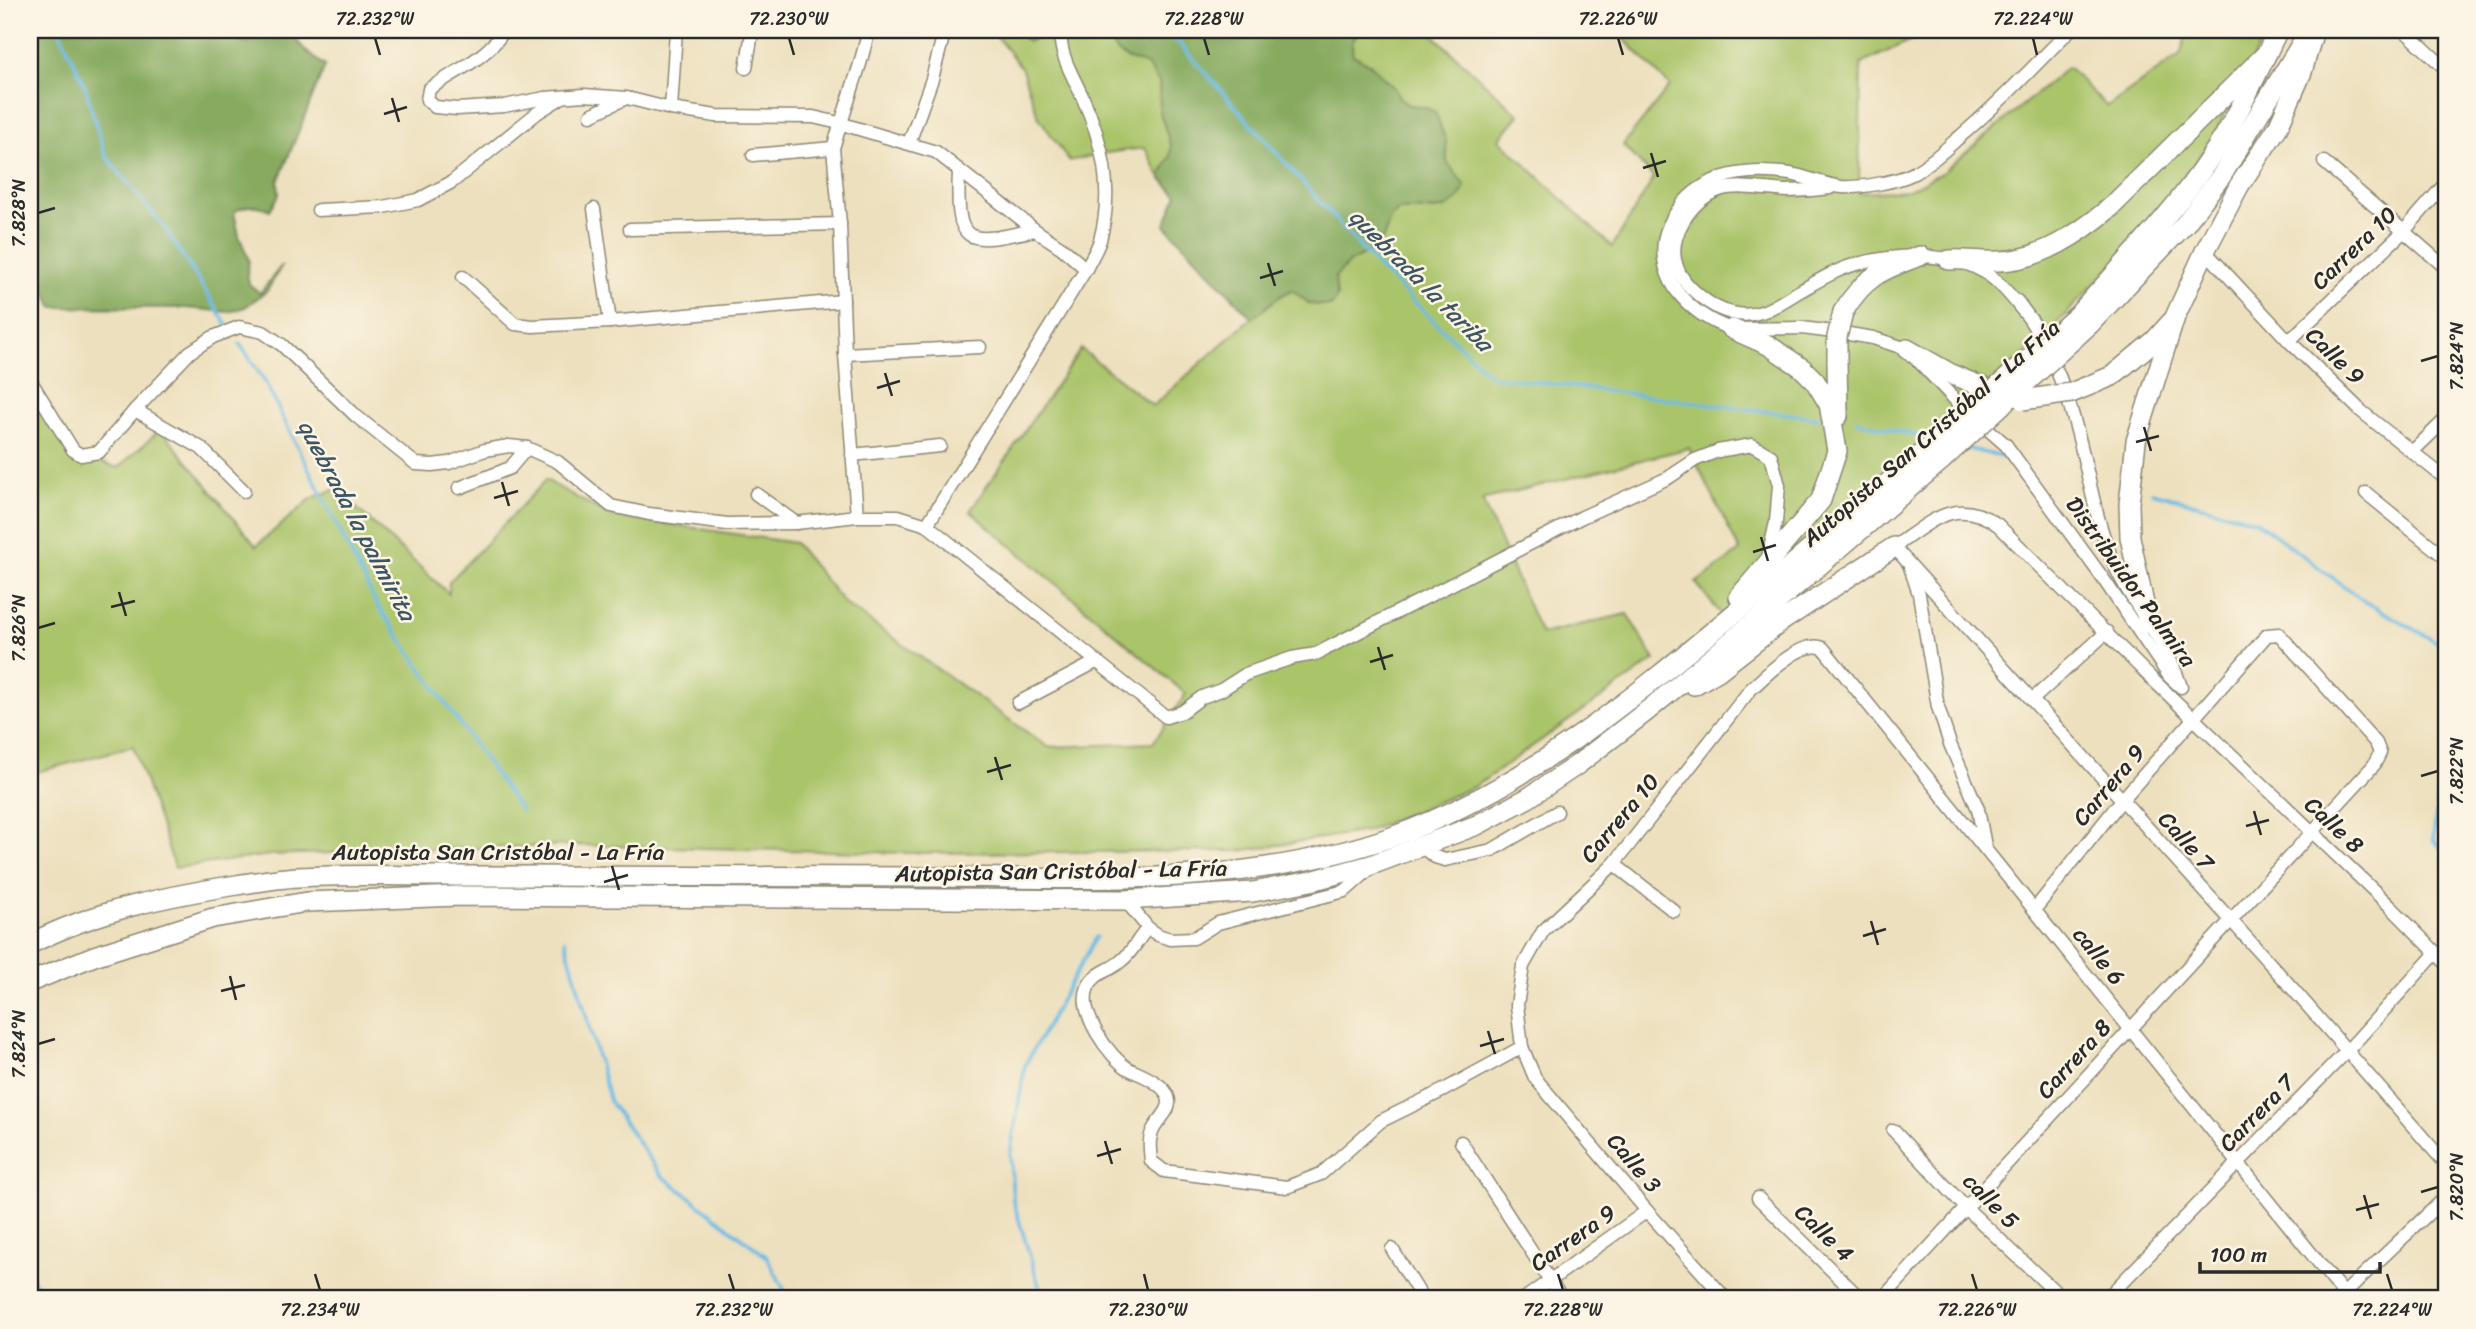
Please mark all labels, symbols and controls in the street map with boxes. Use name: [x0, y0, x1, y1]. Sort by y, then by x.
text: 72.232°W: [336, 3, 415, 35]
text: 72.230°W: [749, 3, 830, 35]
text: 72.228°W: [1164, 3, 1245, 35]
text: 72.226°W: [1579, 3, 1658, 35]
text: 72.224°W: [1993, 3, 2074, 35]
text: 7.828°N: [3, 178, 35, 247]
street label: Carrera 10: [2301, 196, 2407, 300]
water label: quebrada la tariba: [1339, 198, 1505, 364]
street label: Autopista San Cristóbal - La Fría: [1791, 308, 2070, 558]
street label: Calle 9: [2295, 317, 2375, 395]
text: 7.824°N: [2441, 321, 2473, 390]
water label: quebrada la palmirita: [286, 412, 429, 630]
street label: Distribuidor Palmira: [2054, 487, 2208, 677]
text: 7.826°N: [3, 594, 35, 662]
street label: Carrera 9: [2062, 734, 2156, 836]
text: 7.822°N: [2441, 737, 2473, 805]
street label: Carrera 10: [1570, 763, 1670, 873]
street label: Calle 8: [2294, 786, 2374, 864]
street label: Calle 7: [2147, 801, 2226, 882]
street label: Autopista San Cristóbal - La Fría: [331, 832, 665, 873]
street label: Autopista San Cristóbal - La Fría: [893, 848, 1228, 894]
street label: calle 6: [2062, 917, 2136, 995]
text: 7.824°N: [3, 1009, 35, 1078]
street label: Carrera 8: [2026, 1009, 2122, 1109]
street label: Carrera 7: [2209, 1063, 2307, 1162]
street label: Calle 3: [1596, 1123, 1672, 1203]
text: 7.820°N: [2441, 1152, 2473, 1221]
street label: calle 5: [1952, 1162, 2030, 1240]
street label: Carrera 9: [1521, 1193, 1625, 1283]
street label: Calle 4: [1784, 1194, 1864, 1272]
scale bar: [2200, 1231, 2380, 1275]
text: 100 m: [2210, 1236, 2267, 1274]
text: 72.234°W: [280, 1294, 361, 1326]
text: 72.232°W: [695, 1294, 774, 1326]
text: 72.230°W: [1108, 1294, 1189, 1326]
text: 72.228°W: [1523, 1294, 1604, 1326]
text: 72.226°W: [1938, 1294, 2017, 1326]
text: 72.224°W: [2352, 1294, 2433, 1326]

